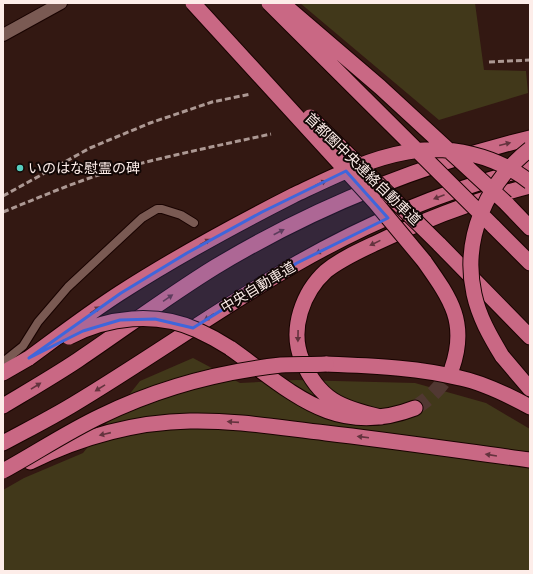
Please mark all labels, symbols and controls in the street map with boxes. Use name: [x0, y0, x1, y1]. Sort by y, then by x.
street label: 首都圏中央連絡自動車道: [301, 108, 425, 230]
one-way arrow: [498, 141, 511, 147]
place label: いのはな慰霊の碑: [28, 158, 140, 178]
marker: いのはな慰霊の碑: [15, 163, 25, 173]
one-way arrow: [315, 180, 327, 186]
one-way arrow: [433, 194, 445, 200]
one-way arrow: [274, 228, 285, 235]
one-way arrow: [199, 239, 211, 246]
one-way arrow: [370, 240, 381, 246]
one-way arrow: [315, 248, 327, 254]
street label: 中央自動車道: [217, 257, 299, 317]
one-way arrow: [162, 294, 173, 302]
one-way arrow: [89, 306, 100, 315]
one-way arrow: [204, 313, 215, 321]
one-way arrow: [295, 330, 301, 343]
one-way arrow: [30, 382, 42, 389]
one-way arrow: [94, 384, 106, 391]
one-way arrow: [227, 419, 239, 426]
one-way arrow: [98, 432, 111, 438]
one-way arrow: [357, 434, 369, 441]
one-way arrow: [485, 452, 497, 458]

